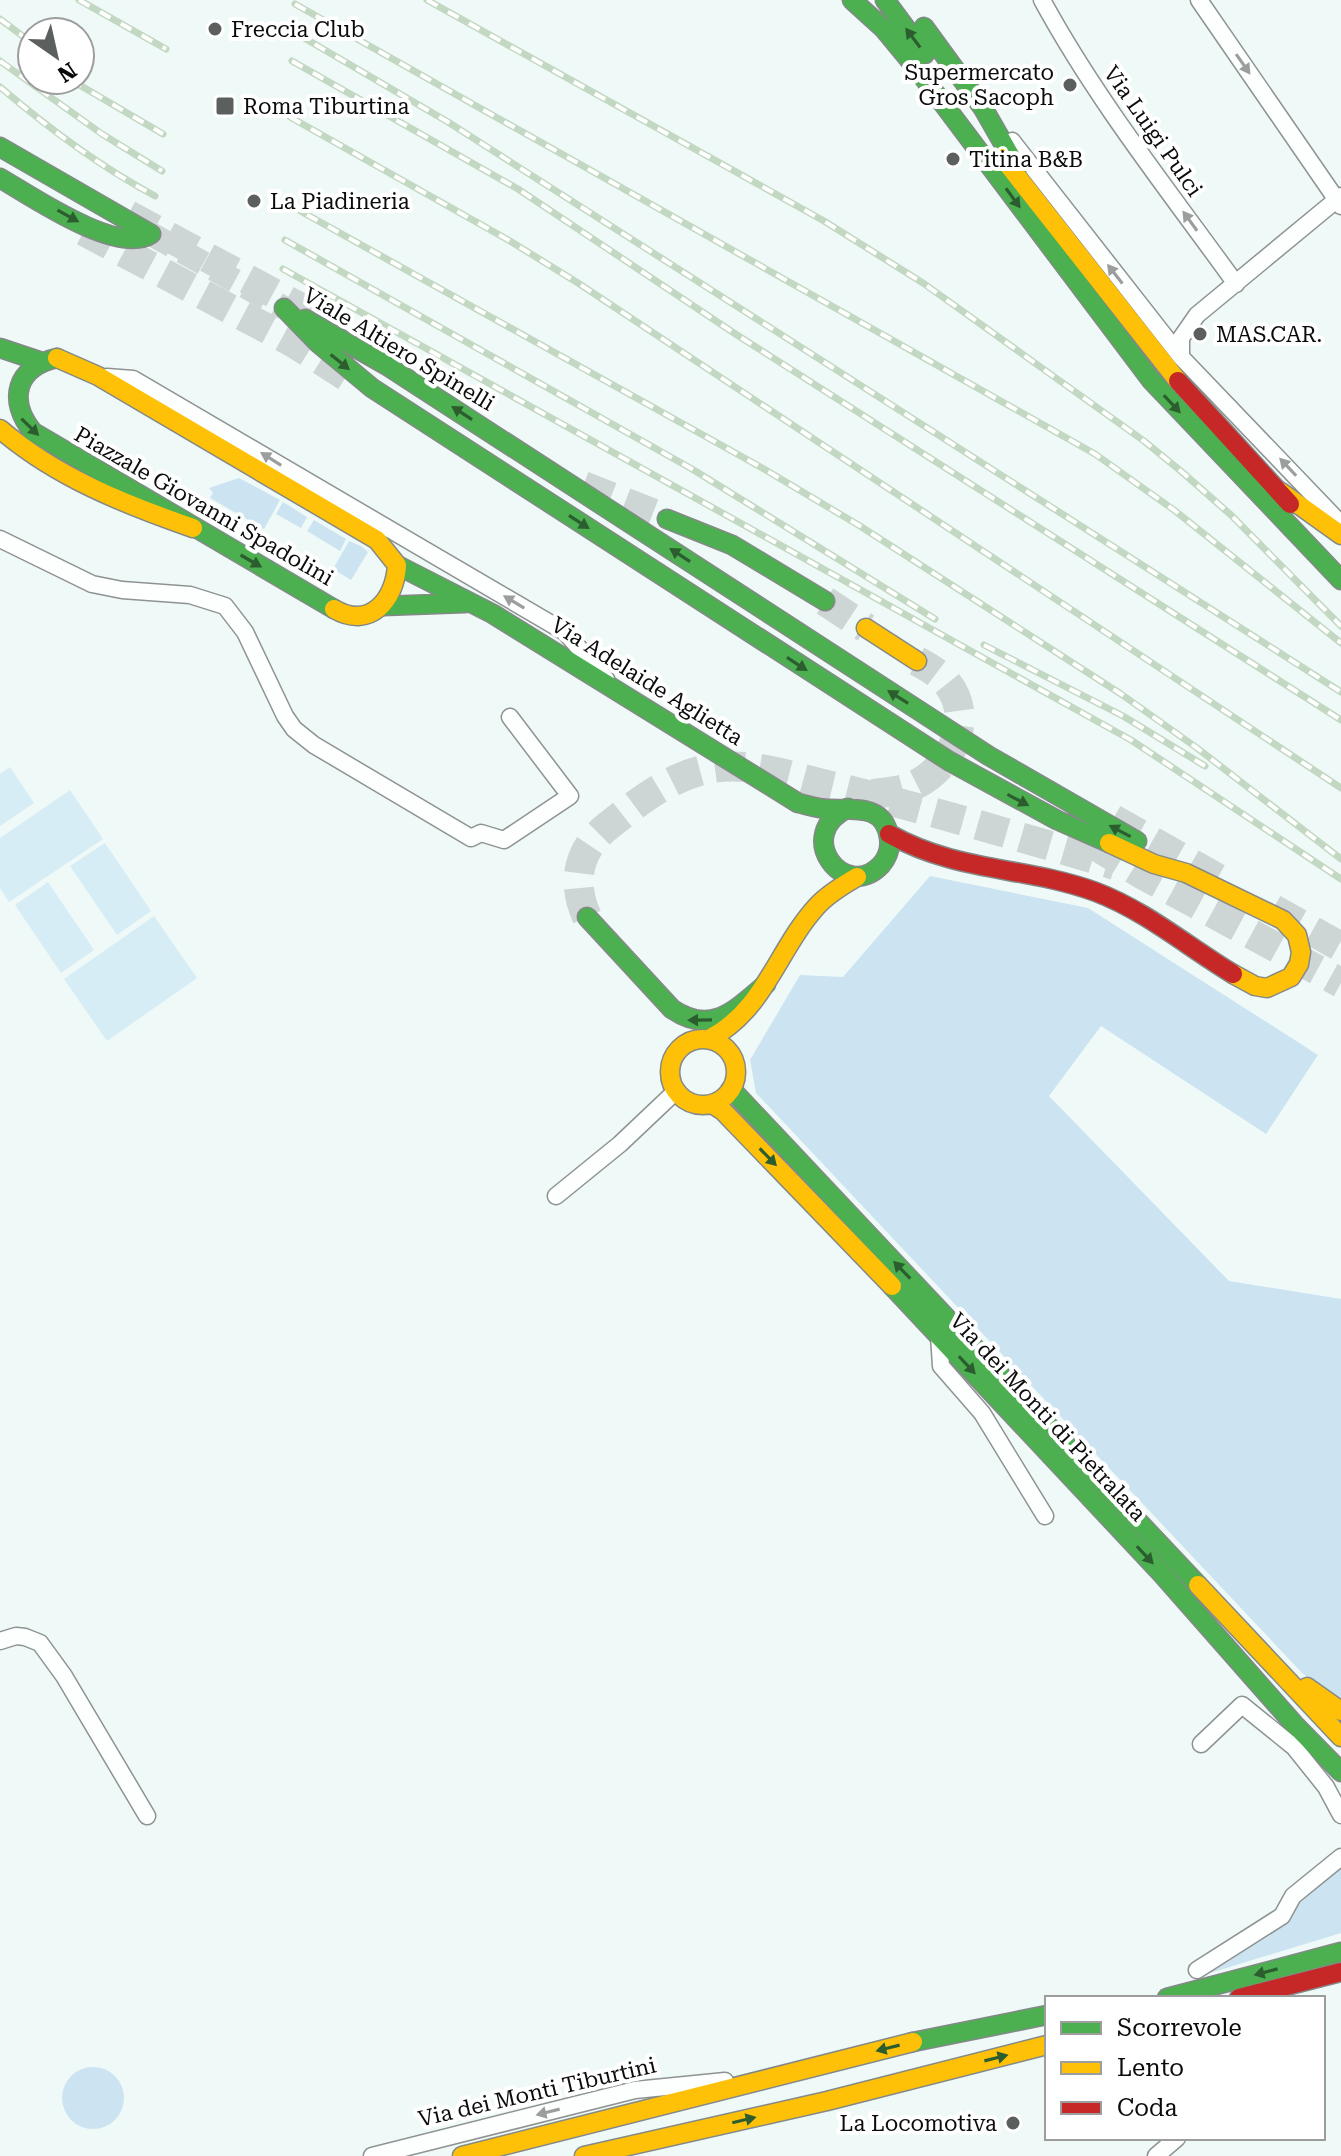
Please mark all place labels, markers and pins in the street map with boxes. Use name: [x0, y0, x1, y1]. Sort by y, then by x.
place label: Freccia Club: [231, 17, 365, 42]
marker: Freccia Club: [206, 20, 224, 38]
place label: Supermercato Gros Sacoph: [905, 60, 1054, 110]
marker: Supermercato Gros Sacoph: [1061, 76, 1079, 94]
place label: Roma Tiburtina: [243, 94, 409, 119]
marker: Roma Tiburtina: [214, 95, 236, 117]
place label: Titina B&B: [969, 147, 1083, 172]
marker: Titina B&B: [944, 150, 962, 168]
place label: La Piadineria: [270, 189, 410, 214]
marker: La Piadineria: [245, 192, 263, 210]
place label: MAS.CAR.: [1216, 322, 1322, 347]
marker: MAS.CAR.: [1191, 325, 1209, 343]
place label: La Locomotiva: [840, 2111, 997, 2136]
marker: La Locomotiva: [1004, 2114, 1022, 2132]

